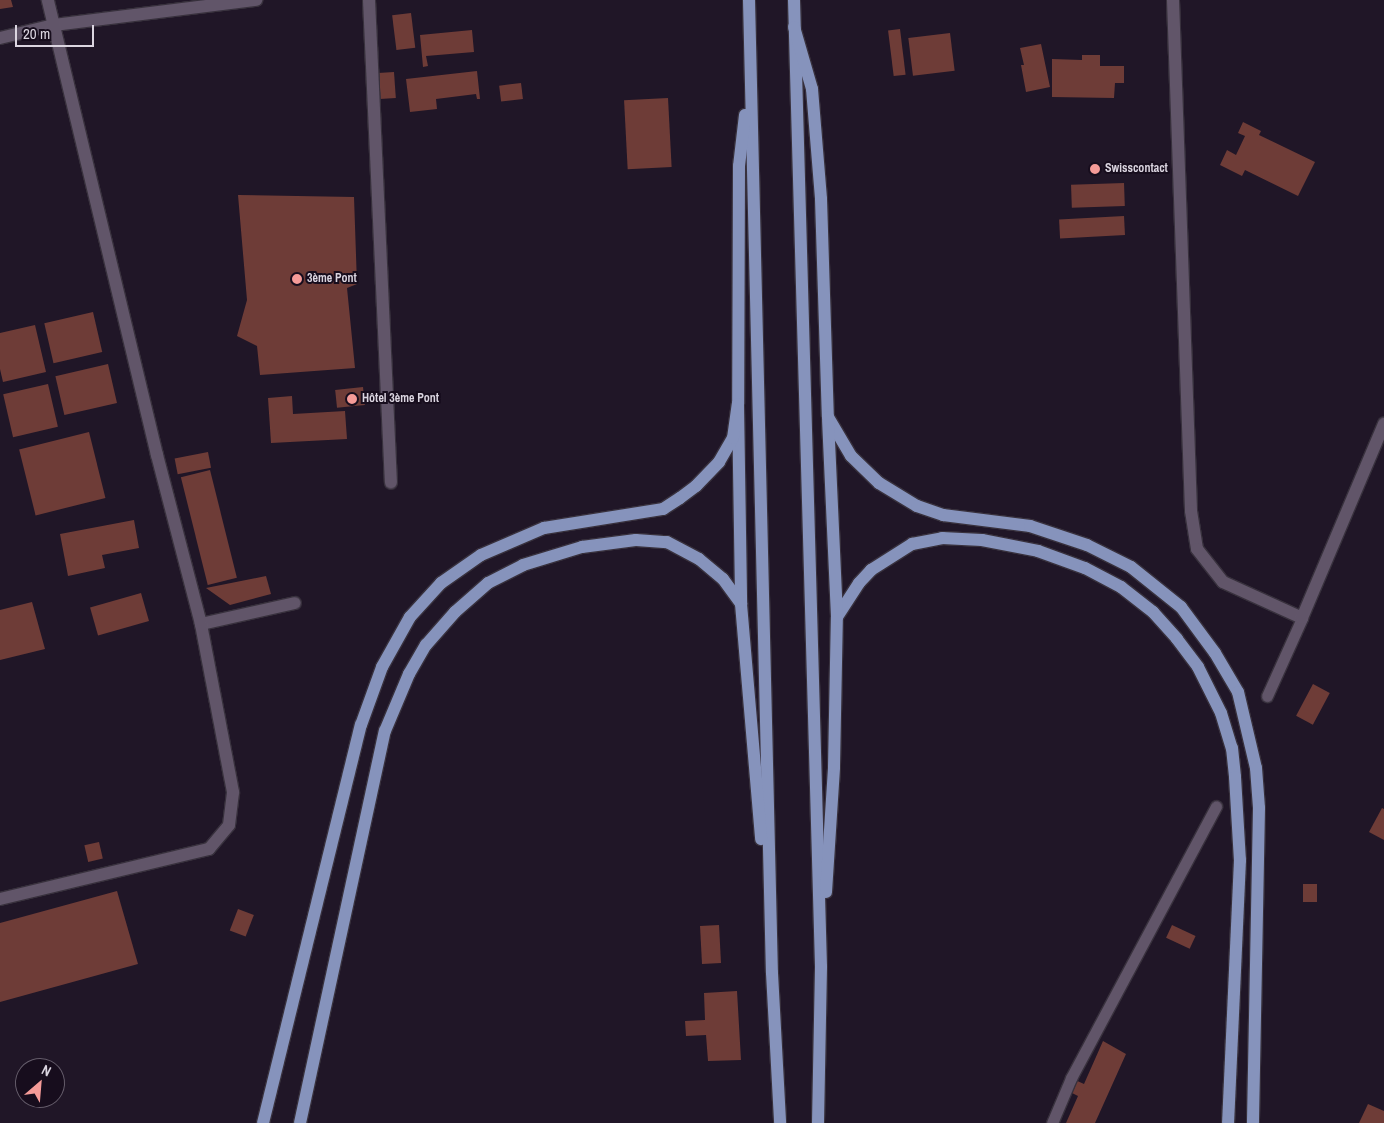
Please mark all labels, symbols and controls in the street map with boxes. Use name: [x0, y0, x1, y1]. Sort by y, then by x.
scale bar: [18, 15, 96, 47]
text: 20 m: [23, 23, 50, 44]
place label: Swisscontact: [1105, 162, 1168, 176]
marker: Swisscontact: [1089, 163, 1101, 175]
place label: 3ème Pont: [307, 272, 357, 286]
marker: 3ème Pont: [291, 273, 303, 285]
place label: Hôtel 3ème Pont: [362, 392, 439, 406]
marker: Hôtel 3ème Pont: [346, 393, 358, 405]
north arrow: [15, 1058, 65, 1108]
text: N: [39, 1061, 54, 1080]

